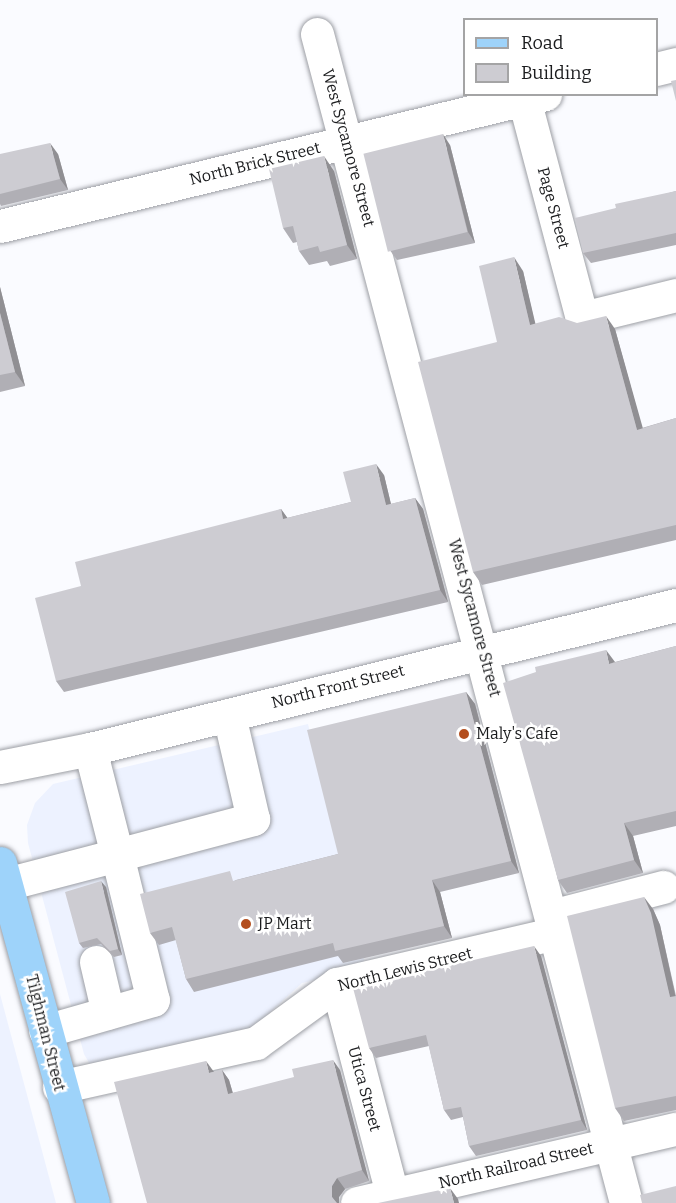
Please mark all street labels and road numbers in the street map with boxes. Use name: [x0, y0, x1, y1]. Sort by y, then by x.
street label: West Sycamore Street: [318, 67, 378, 229]
street label: North Brick Street: [187, 138, 323, 190]
street label: Page Street: [533, 165, 573, 251]
street label: West Sycamore Street: [444, 537, 504, 699]
street label: North Front Street: [270, 661, 406, 713]
street label: North Lewis Street: [336, 944, 474, 996]
street label: Tilghman Street: [21, 973, 69, 1093]
street label: Utica Street: [343, 1044, 385, 1134]
street label: North Railroad Street: [437, 1139, 595, 1193]

